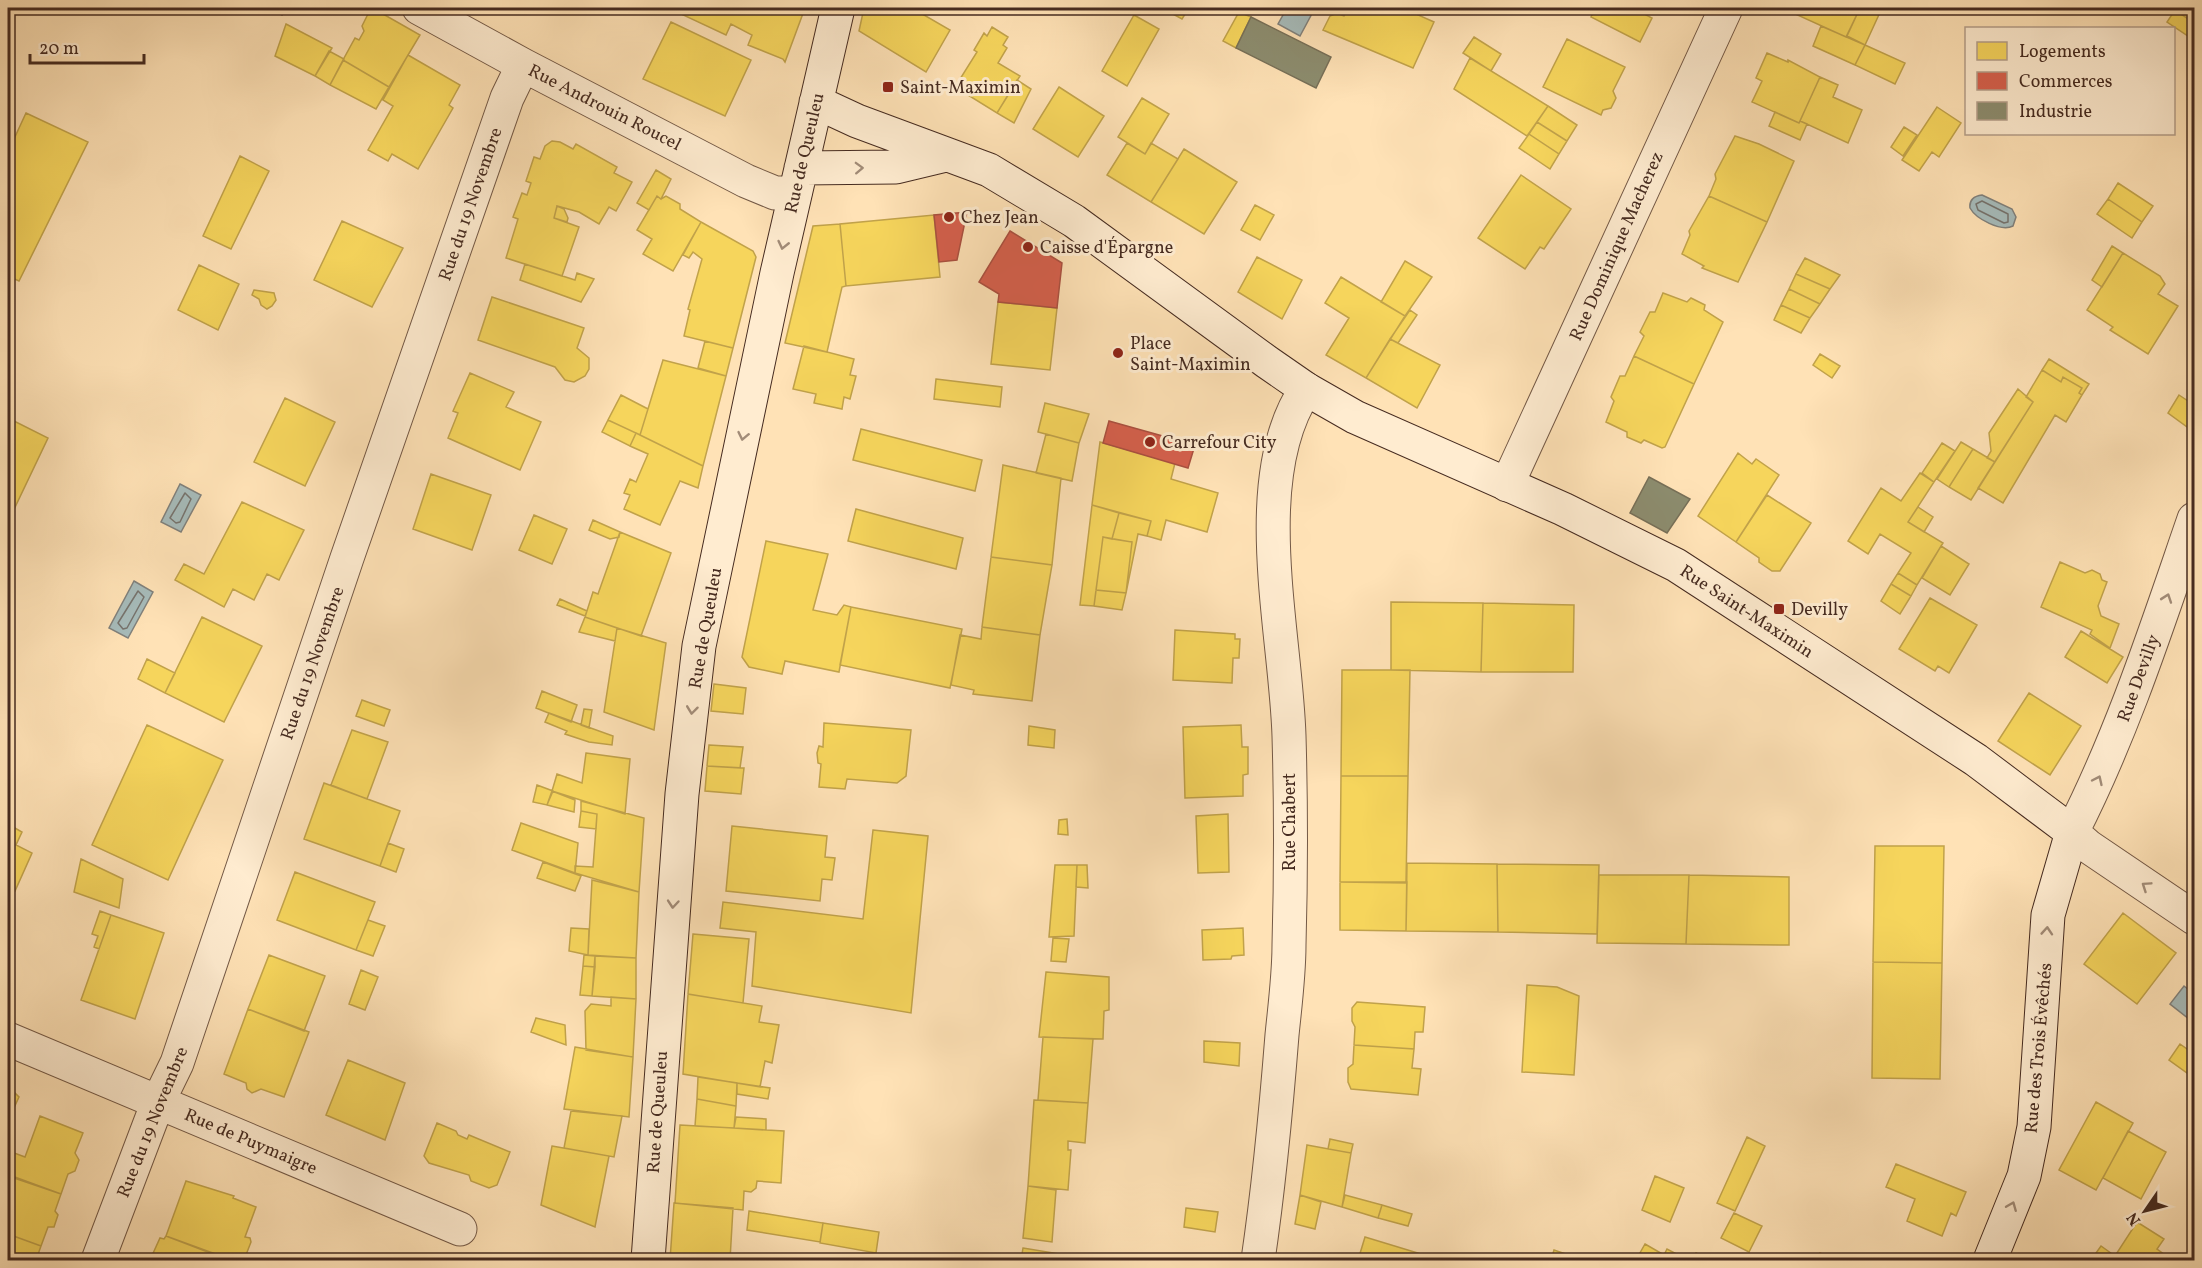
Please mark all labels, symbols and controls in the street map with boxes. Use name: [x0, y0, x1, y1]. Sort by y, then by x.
scale bar: [30, 27, 144, 65]
legend: [1965, 27, 2175, 135]
text: 20 m: [39, 37, 79, 62]
text: Logements: [2019, 40, 2106, 65]
street label: Rue Androuin Roucel: [523, 59, 685, 158]
text: Commerces: [2019, 70, 2113, 95]
place label: Saint-Maximin: [900, 76, 1021, 101]
marker: Saint-Maximin: [881, 80, 895, 94]
street label: Rue de Queuleu: [779, 91, 831, 216]
text: Industrie: [2019, 100, 2092, 125]
street label: Rue du 19 Novembre: [433, 124, 509, 285]
street label: Rue Dominique Macherez: [1564, 148, 1670, 345]
one-way arrow: [855, 162, 864, 175]
place label: Chez Jean: [961, 206, 1039, 231]
marker: Chez Jean: [942, 210, 956, 224]
place label: Caisse d'Épargne: [1040, 236, 1173, 261]
one-way arrow: [778, 240, 791, 250]
marker: Caisse d'Épargne: [1021, 240, 1035, 254]
place label: Place Saint-Maximin: [1130, 332, 1251, 378]
marker: Place Saint-Maximin: [1111, 346, 1125, 360]
one-way arrow: [737, 431, 750, 441]
place label: Carrefour City: [1162, 431, 1277, 456]
marker: Carrefour City: [1143, 435, 1157, 449]
street label: Rue Saint-Maximin: [1674, 560, 1818, 665]
street label: Rue de Queuleu: [683, 566, 729, 691]
street label: Rue du 19 Novembre: [275, 583, 351, 744]
one-way arrow: [2160, 593, 2173, 604]
place label: Devilly: [1791, 598, 1848, 623]
marker: Devilly: [1772, 602, 1786, 616]
street label: Rue Devilly: [2112, 631, 2167, 726]
one-way arrow: [686, 706, 699, 715]
street label: Rue Chabert: [1278, 773, 1303, 871]
one-way arrow: [2091, 776, 2103, 787]
one-way arrow: [2142, 882, 2153, 893]
one-way arrow: [667, 900, 680, 909]
one-way arrow: [2041, 926, 2054, 935]
street label: Rue des Trois Évêchés: [2020, 962, 2059, 1134]
street label: Rue du 19 Novembre: [112, 1043, 195, 1202]
street label: Rue de Queuleu: [642, 1050, 675, 1174]
street label: Rue de Puymaigre: [180, 1103, 321, 1182]
north arrow: [2115, 1181, 2175, 1241]
one-way arrow: [2005, 1201, 2017, 1212]
text: N: [2122, 1207, 2147, 1230]

